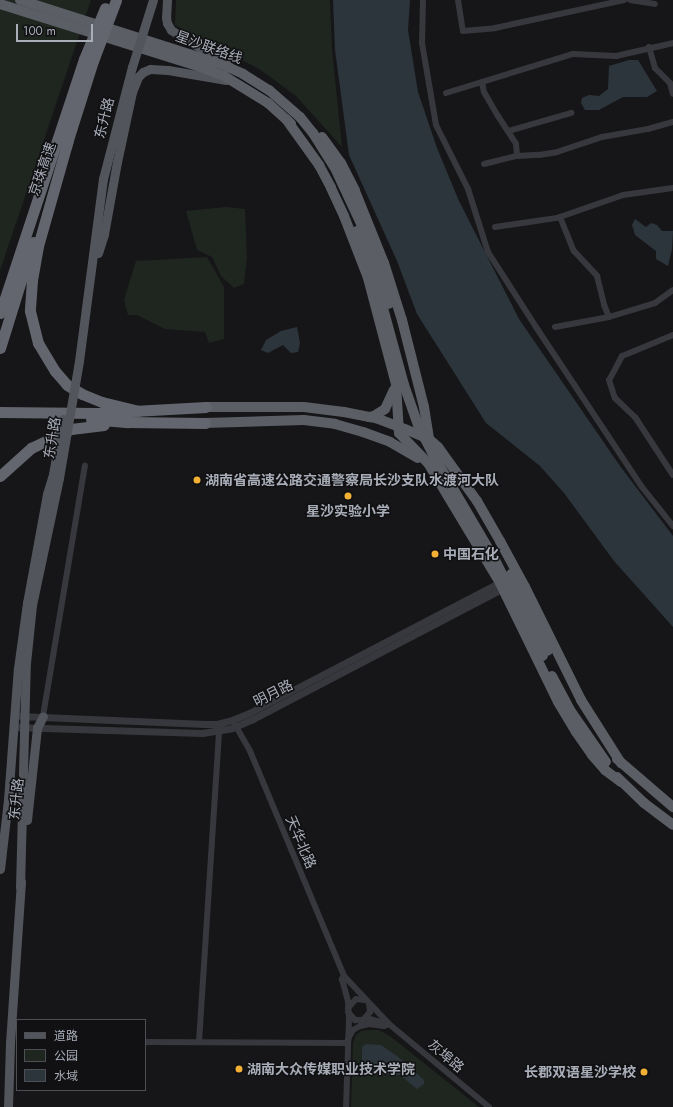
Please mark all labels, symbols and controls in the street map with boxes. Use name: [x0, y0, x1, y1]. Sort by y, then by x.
scale bar: [18, 16, 95, 42]
text: 100 m: [23, 22, 56, 40]
street label: 星沙联络线: [173, 27, 245, 67]
street label: 东升路: [91, 96, 117, 140]
street label: 京珠高速: [25, 140, 59, 198]
street label: 东升路: [40, 416, 64, 460]
place label: 湖南省高速公路交通警察局长沙支队水渡河大队: [205, 472, 499, 488]
marker: 湖南省高速公路交通警察局长沙支队水渡河大队: [192, 475, 202, 485]
marker: 星沙实验小学: [343, 491, 353, 501]
place label: 星沙实验小学: [306, 503, 390, 519]
place label: 中国石化: [443, 546, 499, 562]
marker: 中国石化: [430, 549, 440, 559]
street label: 明月路: [250, 676, 296, 710]
street label: 东升路: [5, 777, 27, 821]
street label: 天华北路: [282, 813, 320, 871]
legend: [16, 1019, 146, 1091]
text: 道路: [54, 1027, 78, 1045]
street label: 灰埠路: [425, 1036, 467, 1076]
text: 公园: [54, 1047, 78, 1065]
place label: 湖南大众传媒职业技术学院: [247, 1061, 415, 1077]
marker: 湖南大众传媒职业技术学院: [234, 1064, 244, 1074]
place label: 长郡双语星沙学校: [524, 1064, 636, 1080]
text: 水域: [54, 1067, 78, 1085]
marker: 长郡双语星沙学校: [639, 1067, 649, 1077]

